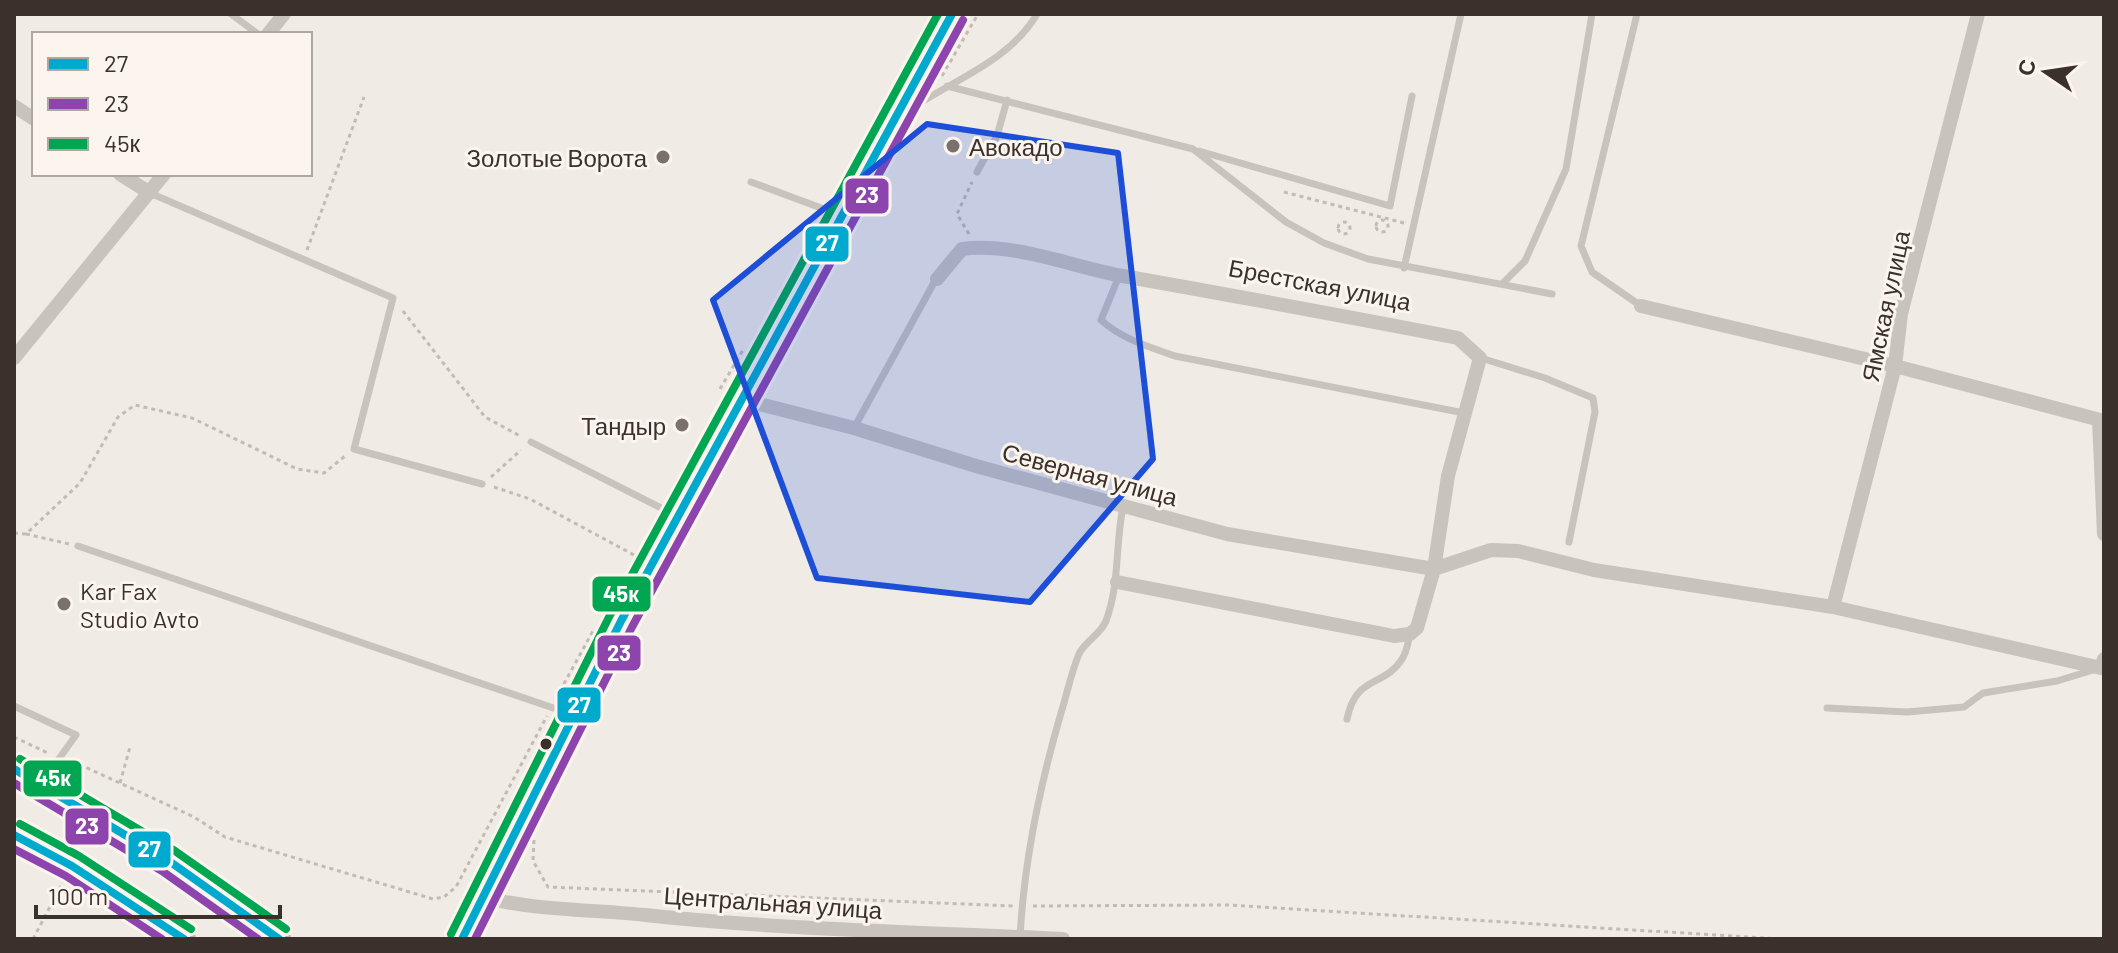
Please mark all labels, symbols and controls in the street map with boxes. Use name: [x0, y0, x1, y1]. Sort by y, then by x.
legend: [32, 32, 312, 176]
north arrow: [2006, 32, 2086, 112]
text: 27: [104, 48, 128, 77]
text: С: [2011, 57, 2040, 78]
text: 23: [104, 88, 129, 117]
text: 45к: [104, 128, 141, 157]
place label: Авокадо: [969, 132, 1063, 161]
marker: Авокадо: [944, 137, 962, 155]
place label: Золотые Ворота: [467, 143, 648, 172]
marker: Золотые Ворота: [654, 148, 672, 166]
line badge: 23: [844, 177, 890, 215]
text: 23: [855, 181, 879, 207]
line badge: 27: [804, 225, 850, 263]
street label: Ямская улица: [1855, 227, 1915, 384]
text: 27: [815, 229, 839, 255]
street label: Брестская улица: [1226, 252, 1414, 316]
place label: Тандыр: [581, 411, 666, 440]
marker: Тандыр: [673, 416, 691, 434]
street label: Северная улица: [999, 437, 1181, 511]
line badge: 45к: [591, 575, 652, 613]
place label: Kar Fax Studio Avto: [80, 576, 199, 633]
text: 45к: [603, 580, 640, 606]
marker: Kar Fax Studio Avto: [55, 595, 73, 613]
line badge: 23: [596, 634, 642, 672]
text: 23: [607, 639, 631, 665]
line badge: 27: [556, 686, 602, 724]
text: 27: [567, 691, 591, 717]
unlabelled marker: [538, 736, 554, 752]
line badge: 45к: [22, 759, 83, 798]
text: 45к: [35, 764, 72, 790]
line badge: 23: [64, 807, 110, 846]
text: 23: [75, 812, 99, 838]
line badge: 27: [127, 830, 172, 869]
text: 27: [137, 835, 161, 861]
scale bar: [36, 869, 280, 919]
street label: Центральная улица: [663, 880, 884, 924]
text: 100 m: [48, 881, 108, 910]

